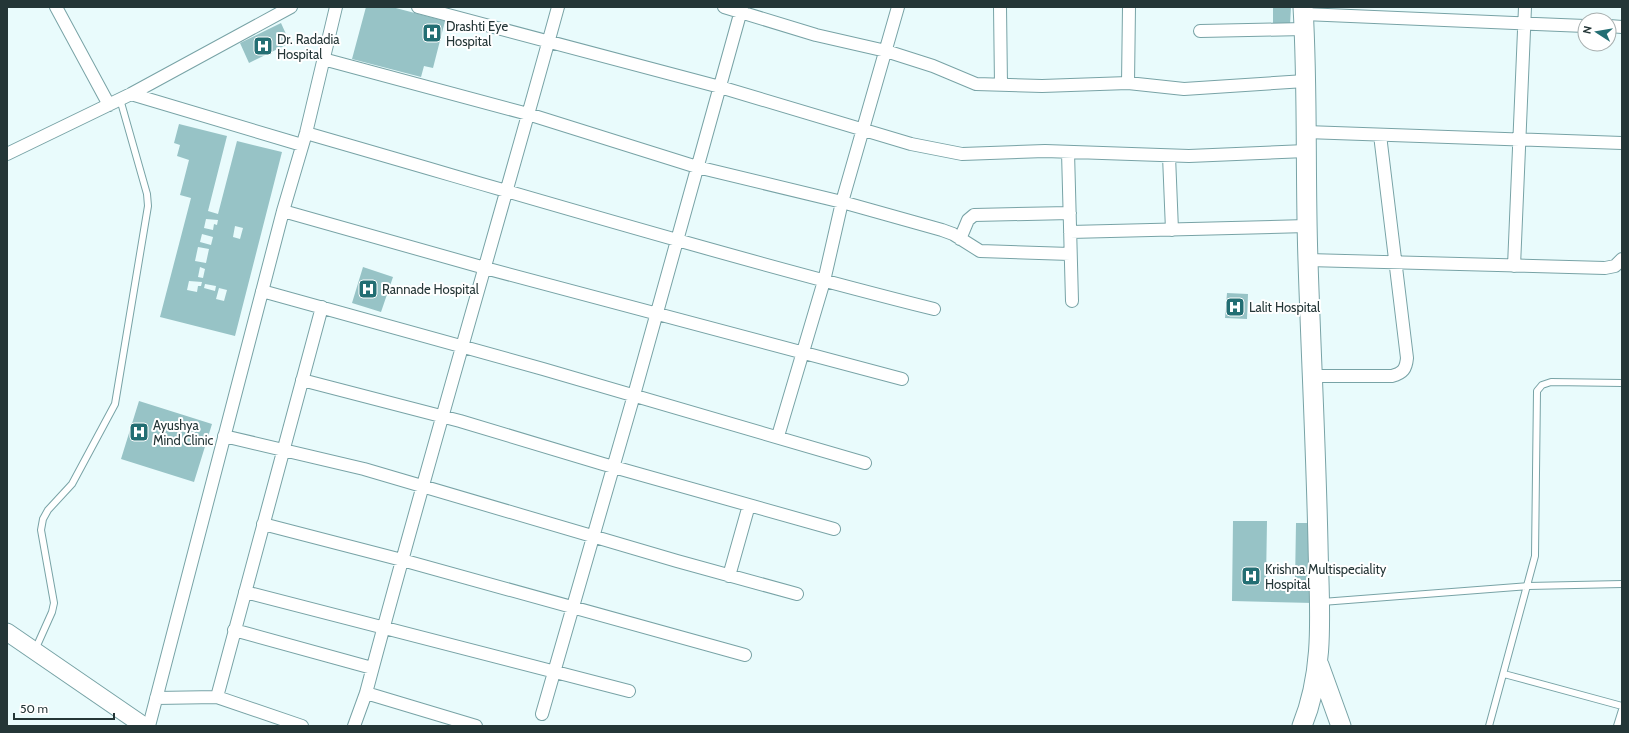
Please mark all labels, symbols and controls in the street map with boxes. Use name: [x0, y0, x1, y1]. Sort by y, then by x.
north arrow: [1577, 12, 1617, 52]
place label: Drashti Eye Hospital: [446, 18, 508, 49]
hospital icon: Drashti Eye Hospital: [421, 22, 443, 44]
text: N: [1580, 25, 1595, 35]
place label: Dr. Radadia Hospital: [277, 31, 340, 62]
hospital icon: Dr. Radadia Hospital: [252, 35, 274, 57]
hospital icon: Rannade Hospital: [357, 278, 379, 300]
place label: Rannade Hospital: [382, 281, 479, 297]
hospital icon: Lalit Hospital: [1224, 296, 1246, 318]
place label: Lalit Hospital: [1249, 299, 1320, 315]
place label: Ayushya Mind Clinic: [153, 417, 213, 448]
hospital icon: Ayushya Mind Clinic: [128, 421, 150, 443]
place label: Krishna Multispeciality Hospital: [1265, 561, 1387, 592]
hospital icon: Krishna Multispeciality Hospital: [1240, 565, 1262, 587]
scale bar: [14, 695, 114, 721]
text: 50 m: [20, 701, 48, 716]

